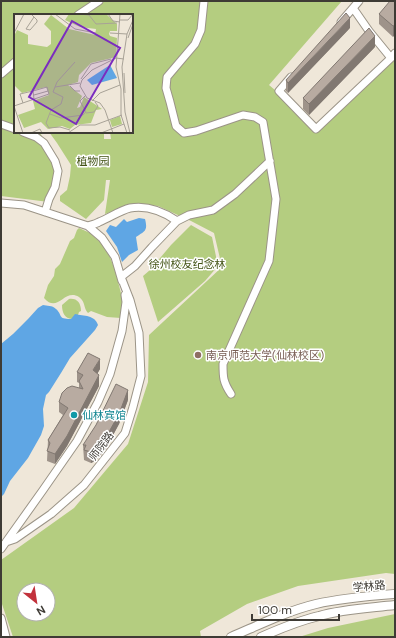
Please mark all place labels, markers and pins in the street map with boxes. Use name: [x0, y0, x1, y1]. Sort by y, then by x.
place label: 南京师范大学(仙林校区): [206, 348, 324, 362]
marker: 南京师范大学(仙林校区): [193, 350, 203, 360]
place label: 仙林宾馆: [82, 408, 126, 422]
marker: 仙林宾馆: [69, 410, 79, 420]

